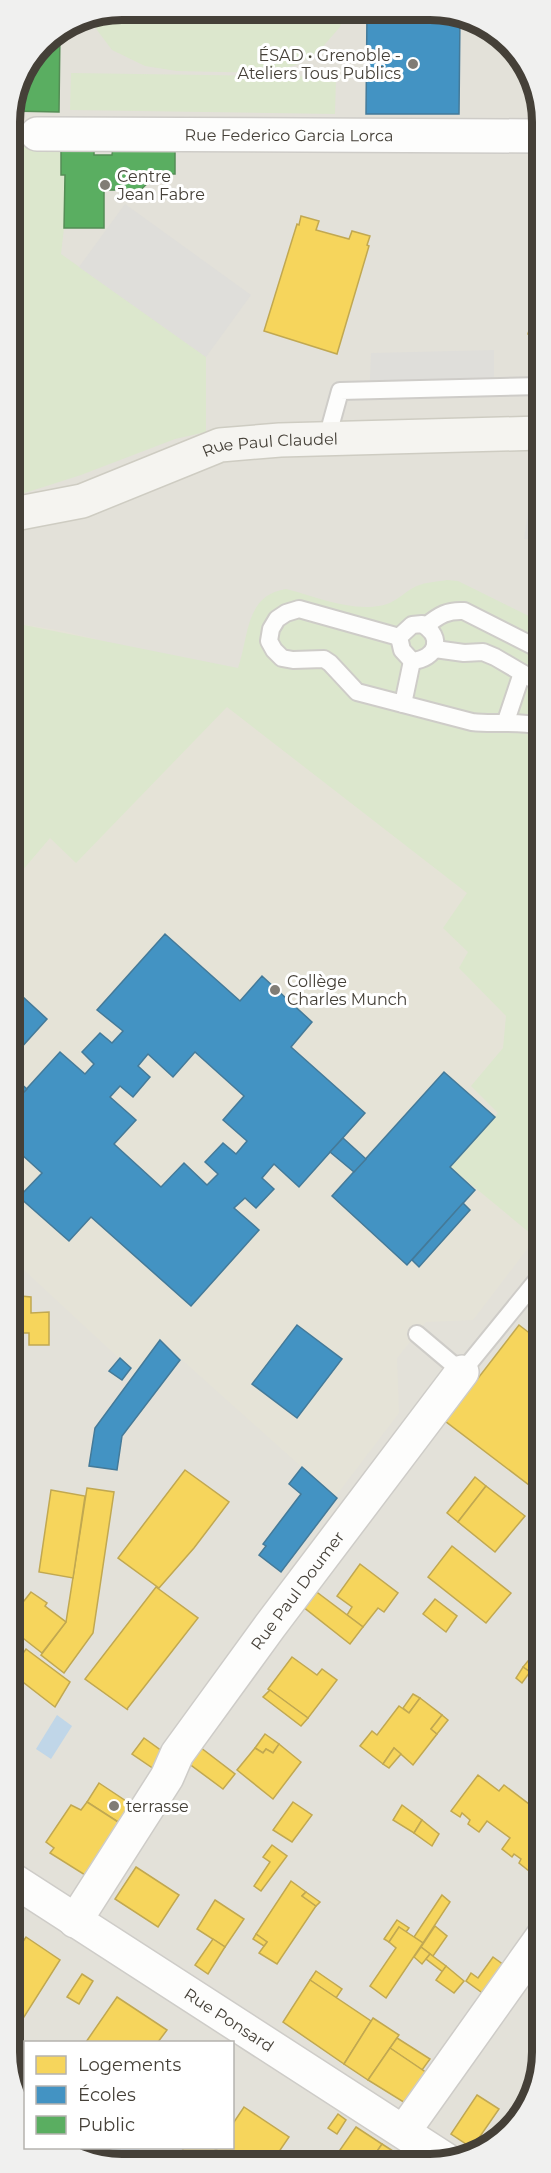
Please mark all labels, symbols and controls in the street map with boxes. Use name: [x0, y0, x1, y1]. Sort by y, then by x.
place label: ÉSAD • Grenoble - Ateliers Tous Publics: [237, 46, 401, 83]
marker: ÉSAD • Grenoble - Ateliers Tous Publics: [406, 57, 420, 71]
street label: Rue Federico Garcia Lorca: [184, 125, 394, 145]
place label: Centre Jean Fabre: [116, 167, 205, 204]
marker: Centre Jean Fabre: [98, 178, 112, 192]
street label: Rue Paul Claudel: [199, 429, 338, 461]
place label: Collège Charles Munch: [287, 972, 407, 1009]
marker: Collège Charles Munch: [268, 983, 282, 997]
street label: Rue Paul Doumer: [247, 1527, 348, 1653]
place label: terrasse: [126, 1797, 189, 1816]
marker: terrasse: [107, 1799, 121, 1813]
street label: Rue Ponsard: [181, 1984, 278, 2055]
legend: [24, 2041, 234, 2149]
text: Logements: [78, 2054, 181, 2076]
text: Écoles: [78, 2084, 136, 2106]
text: Public: [78, 2114, 135, 2136]

